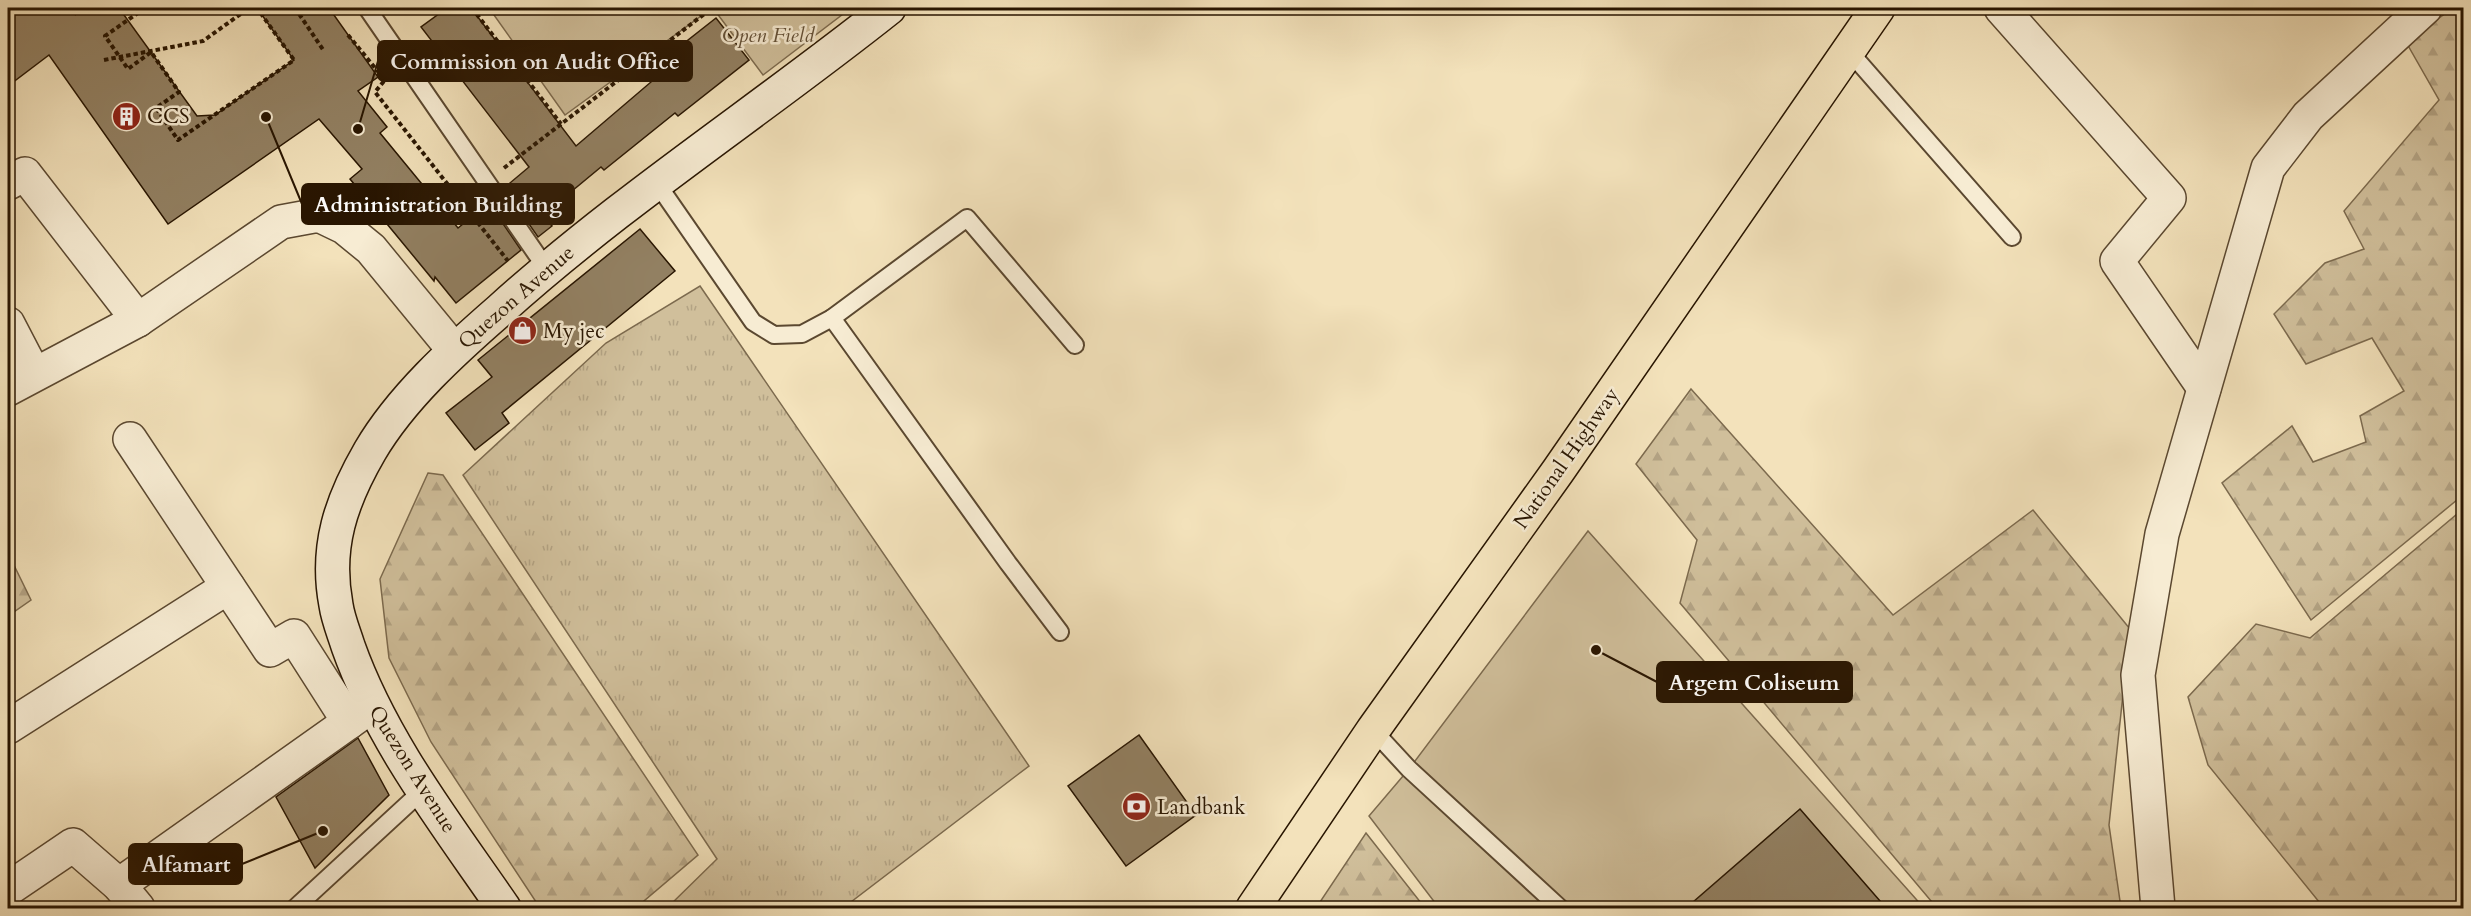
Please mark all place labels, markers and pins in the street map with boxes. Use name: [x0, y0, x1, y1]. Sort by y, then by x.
callout: Commission on Audit Office: [378, 41, 692, 81]
building icon: CCS: [110, 100, 142, 132]
place label: CCS: [147, 102, 190, 131]
callout: Administration Building: [302, 184, 574, 224]
shop icon: My jec: [506, 315, 538, 347]
place label: My jec: [543, 317, 605, 346]
callout: Argem Coliseum: [1657, 662, 1852, 702]
bank icon: Landbank: [1120, 791, 1152, 823]
place label: Landbank: [1157, 793, 1246, 822]
callout: Alfamart: [129, 844, 242, 884]

